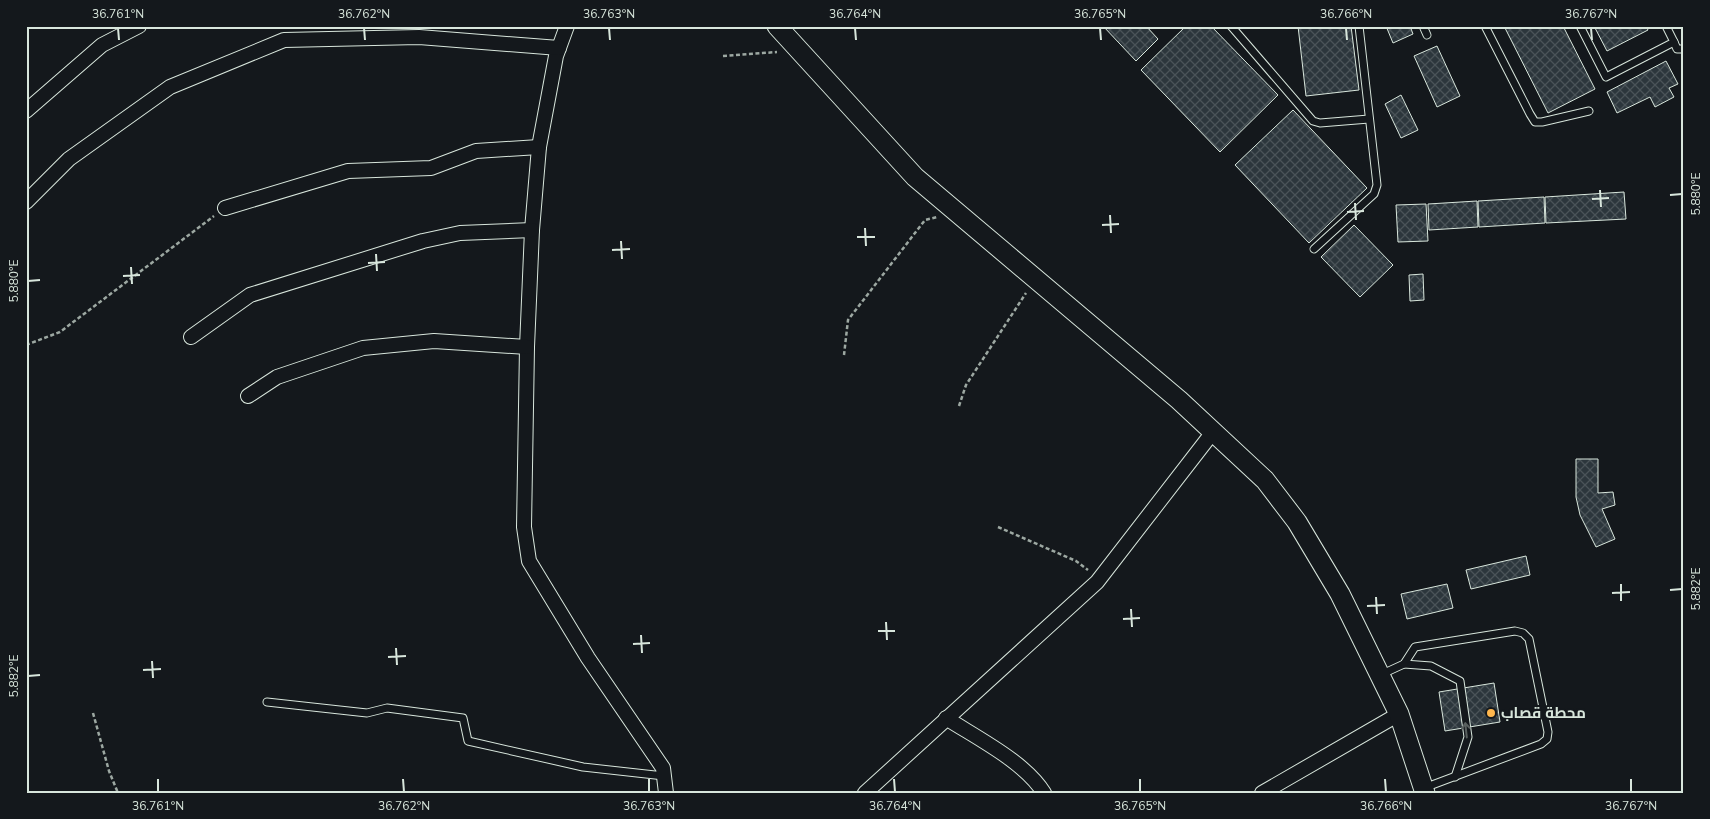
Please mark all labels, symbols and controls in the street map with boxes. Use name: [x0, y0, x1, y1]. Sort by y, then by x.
text: 36.761°N: [92, 6, 144, 22]
text: 36.762°N: [338, 6, 390, 22]
text: 36.763°N: [583, 6, 635, 22]
text: 36.764°N: [829, 6, 881, 22]
text: 36.765°N: [1074, 6, 1126, 22]
text: 36.766°N: [1320, 6, 1372, 22]
text: 36.767°N: [1565, 6, 1617, 22]
text: 5.880°E: [1688, 173, 1704, 215]
text: 5.880°E: [6, 260, 22, 302]
text: 5.882°E: [1688, 568, 1704, 610]
text: 5.882°E: [6, 655, 22, 697]
place label: محطة قصاب: [1501, 703, 1586, 723]
marker: محطة قصاب: [1485, 707, 1497, 719]
one-way arrow: [1462, 722, 1471, 738]
text: 36.761°N: [132, 798, 184, 814]
text: 36.762°N: [378, 798, 430, 814]
text: 36.763°N: [623, 798, 675, 814]
text: 36.764°N: [869, 798, 921, 814]
text: 36.765°N: [1114, 798, 1166, 814]
text: 36.766°N: [1360, 798, 1412, 814]
text: 36.767°N: [1605, 798, 1657, 814]

